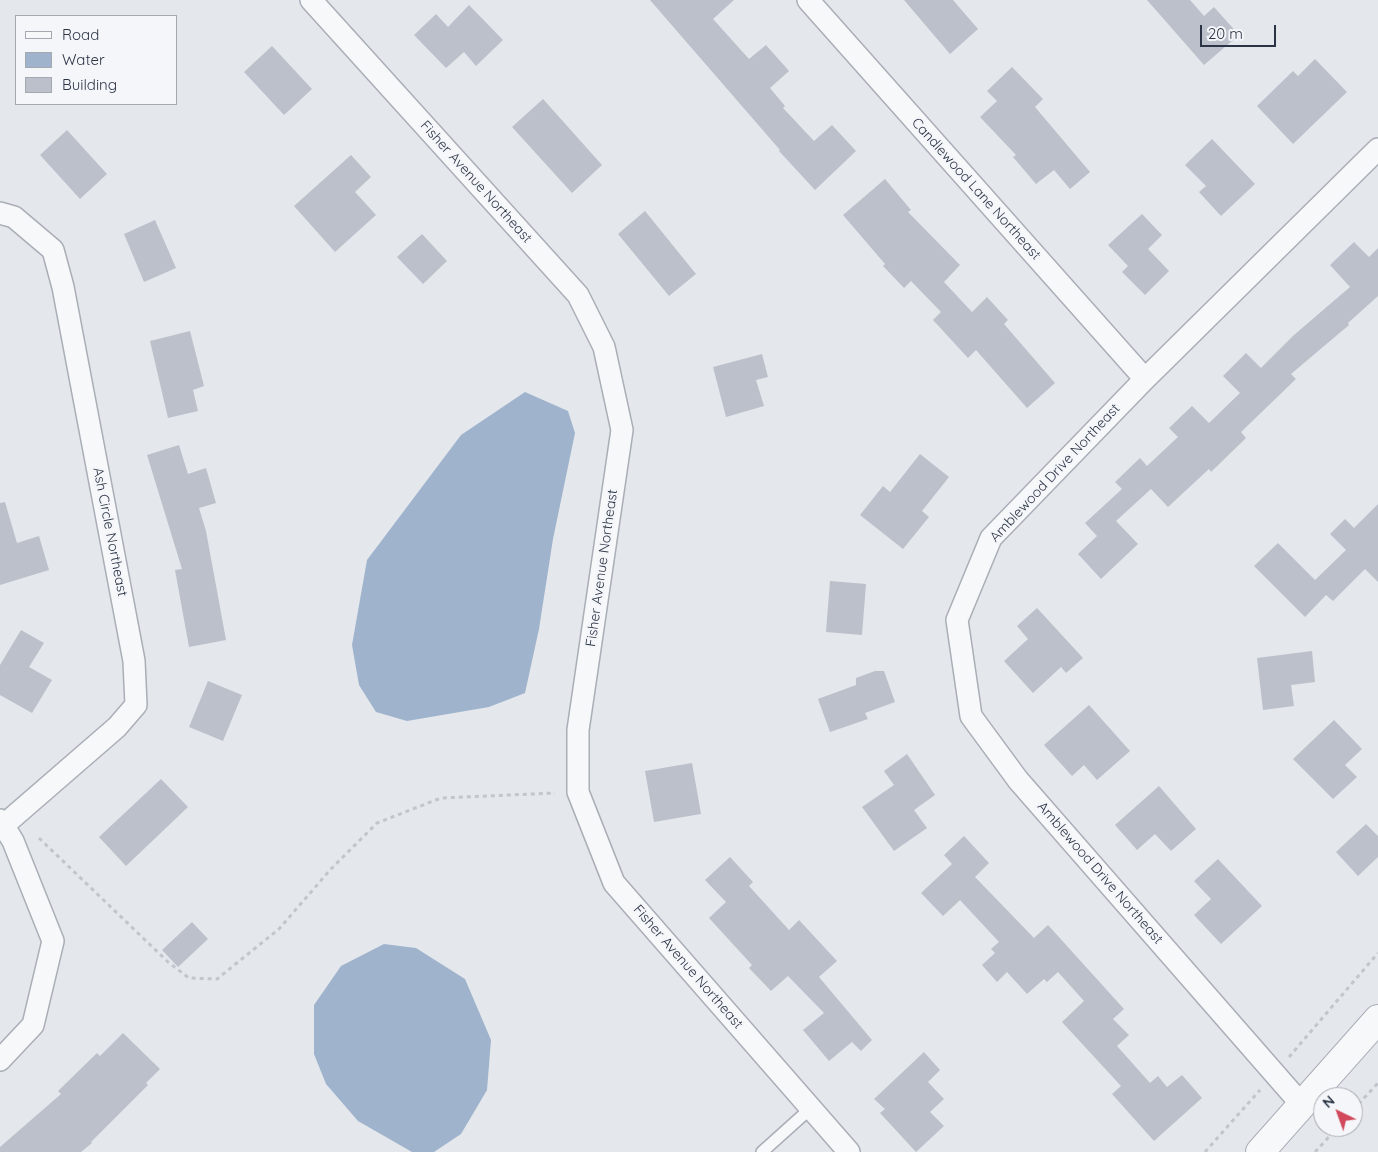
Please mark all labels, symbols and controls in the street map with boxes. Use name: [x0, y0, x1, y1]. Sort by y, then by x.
legend: [15, 15, 178, 105]
scale bar: [1203, 15, 1279, 47]
text: 20 m: [1208, 24, 1243, 43]
text: Road: [62, 25, 99, 44]
text: Water: [62, 50, 105, 69]
text: Building: [62, 75, 117, 94]
street label: Candlewood Lane Northeast: [908, 115, 1044, 263]
street label: Fisher Avenue Northeast: [417, 117, 535, 247]
street label: Amblewood Drive Northeast: [986, 400, 1124, 546]
street label: Ash Circle Northeast: [89, 466, 131, 598]
street label: Fisher Avenue Northeast: [583, 488, 621, 648]
street label: Amblewood Drive Northeast: [1034, 798, 1166, 948]
street label: Fisher Avenue Northeast: [630, 902, 746, 1032]
north arrow: [1313, 1087, 1363, 1137]
text: N: [1319, 1091, 1338, 1112]

